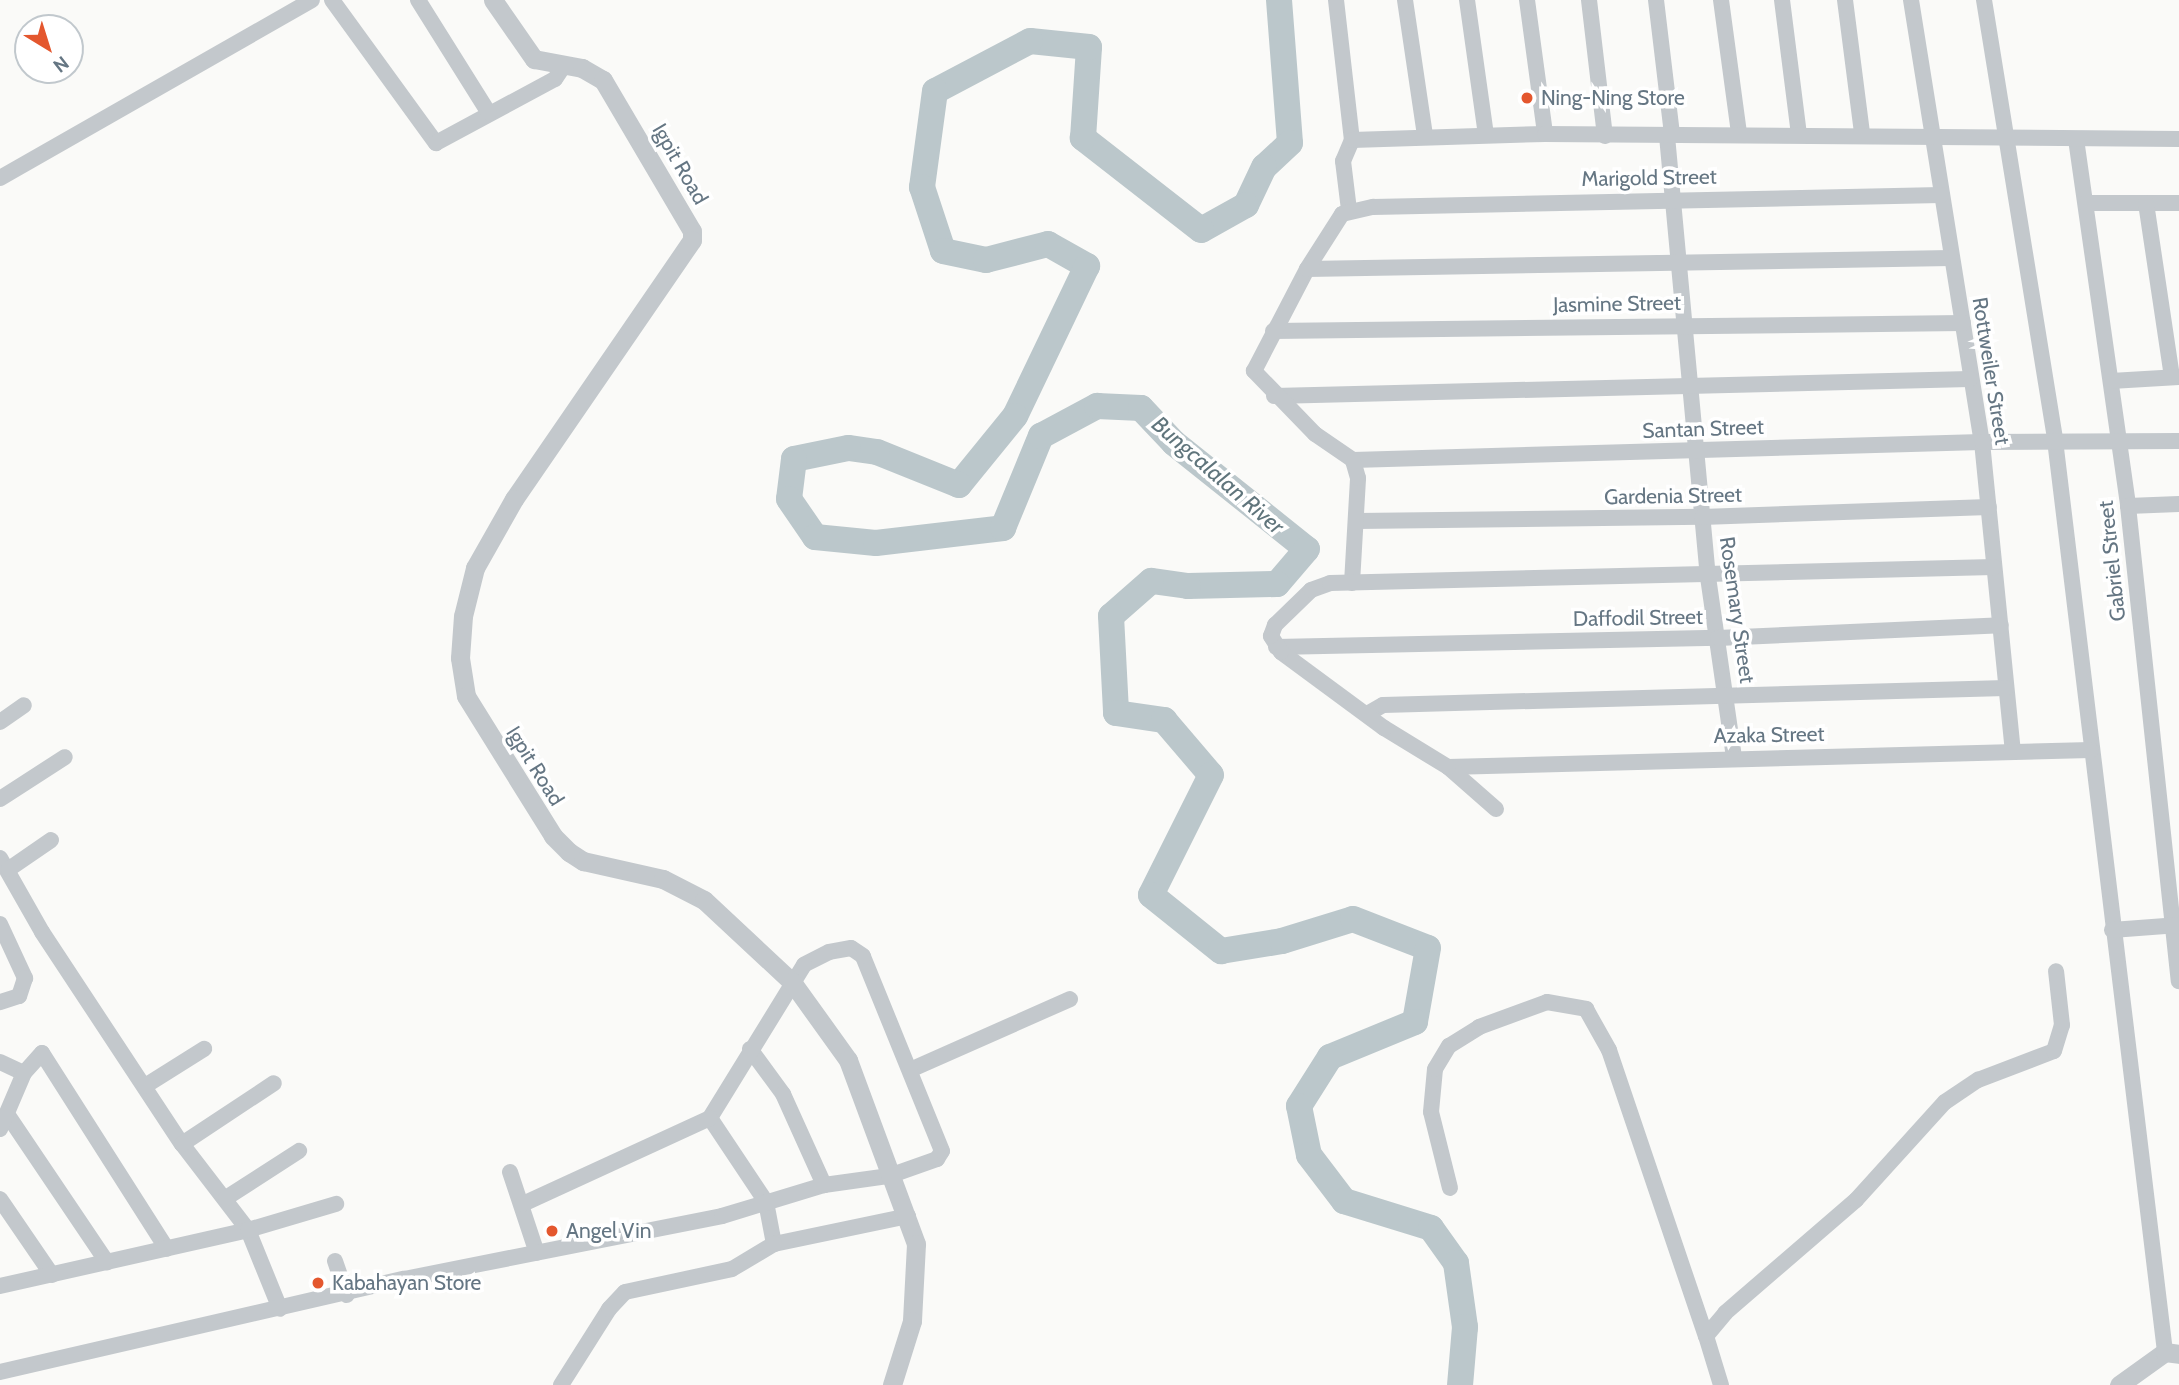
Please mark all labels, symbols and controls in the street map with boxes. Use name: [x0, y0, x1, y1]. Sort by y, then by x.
north arrow: [14, 14, 84, 84]
text: N: [49, 51, 73, 78]
place label: Ning-Ning Store: [1541, 85, 1685, 111]
marker: Ning-Ning Store: [1519, 90, 1535, 106]
street label: Igpit Road: [647, 119, 713, 209]
street label: Marigold Street: [1581, 164, 1717, 192]
street label: Jasmine Street: [1553, 290, 1681, 318]
street label: Rottweiler Street: [1967, 295, 2015, 447]
water label: Bungcalalan River: [1146, 410, 1290, 540]
street label: Santan Street: [1642, 414, 1764, 444]
street label: Gardenia Street: [1604, 482, 1742, 510]
street label: Gabriel Street: [2093, 499, 2131, 623]
street label: Rosemary Street: [1714, 535, 1760, 685]
street label: Daffodil Street: [1573, 604, 1703, 632]
street label: Azaka Street: [1713, 721, 1825, 749]
street label: Igpit Road: [501, 722, 569, 810]
place label: Angel Vin: [566, 1218, 651, 1244]
marker: Angel Vin: [544, 1223, 560, 1239]
place label: Kabahayan Store: [332, 1270, 481, 1296]
marker: Kabahayan Store: [310, 1275, 326, 1291]

